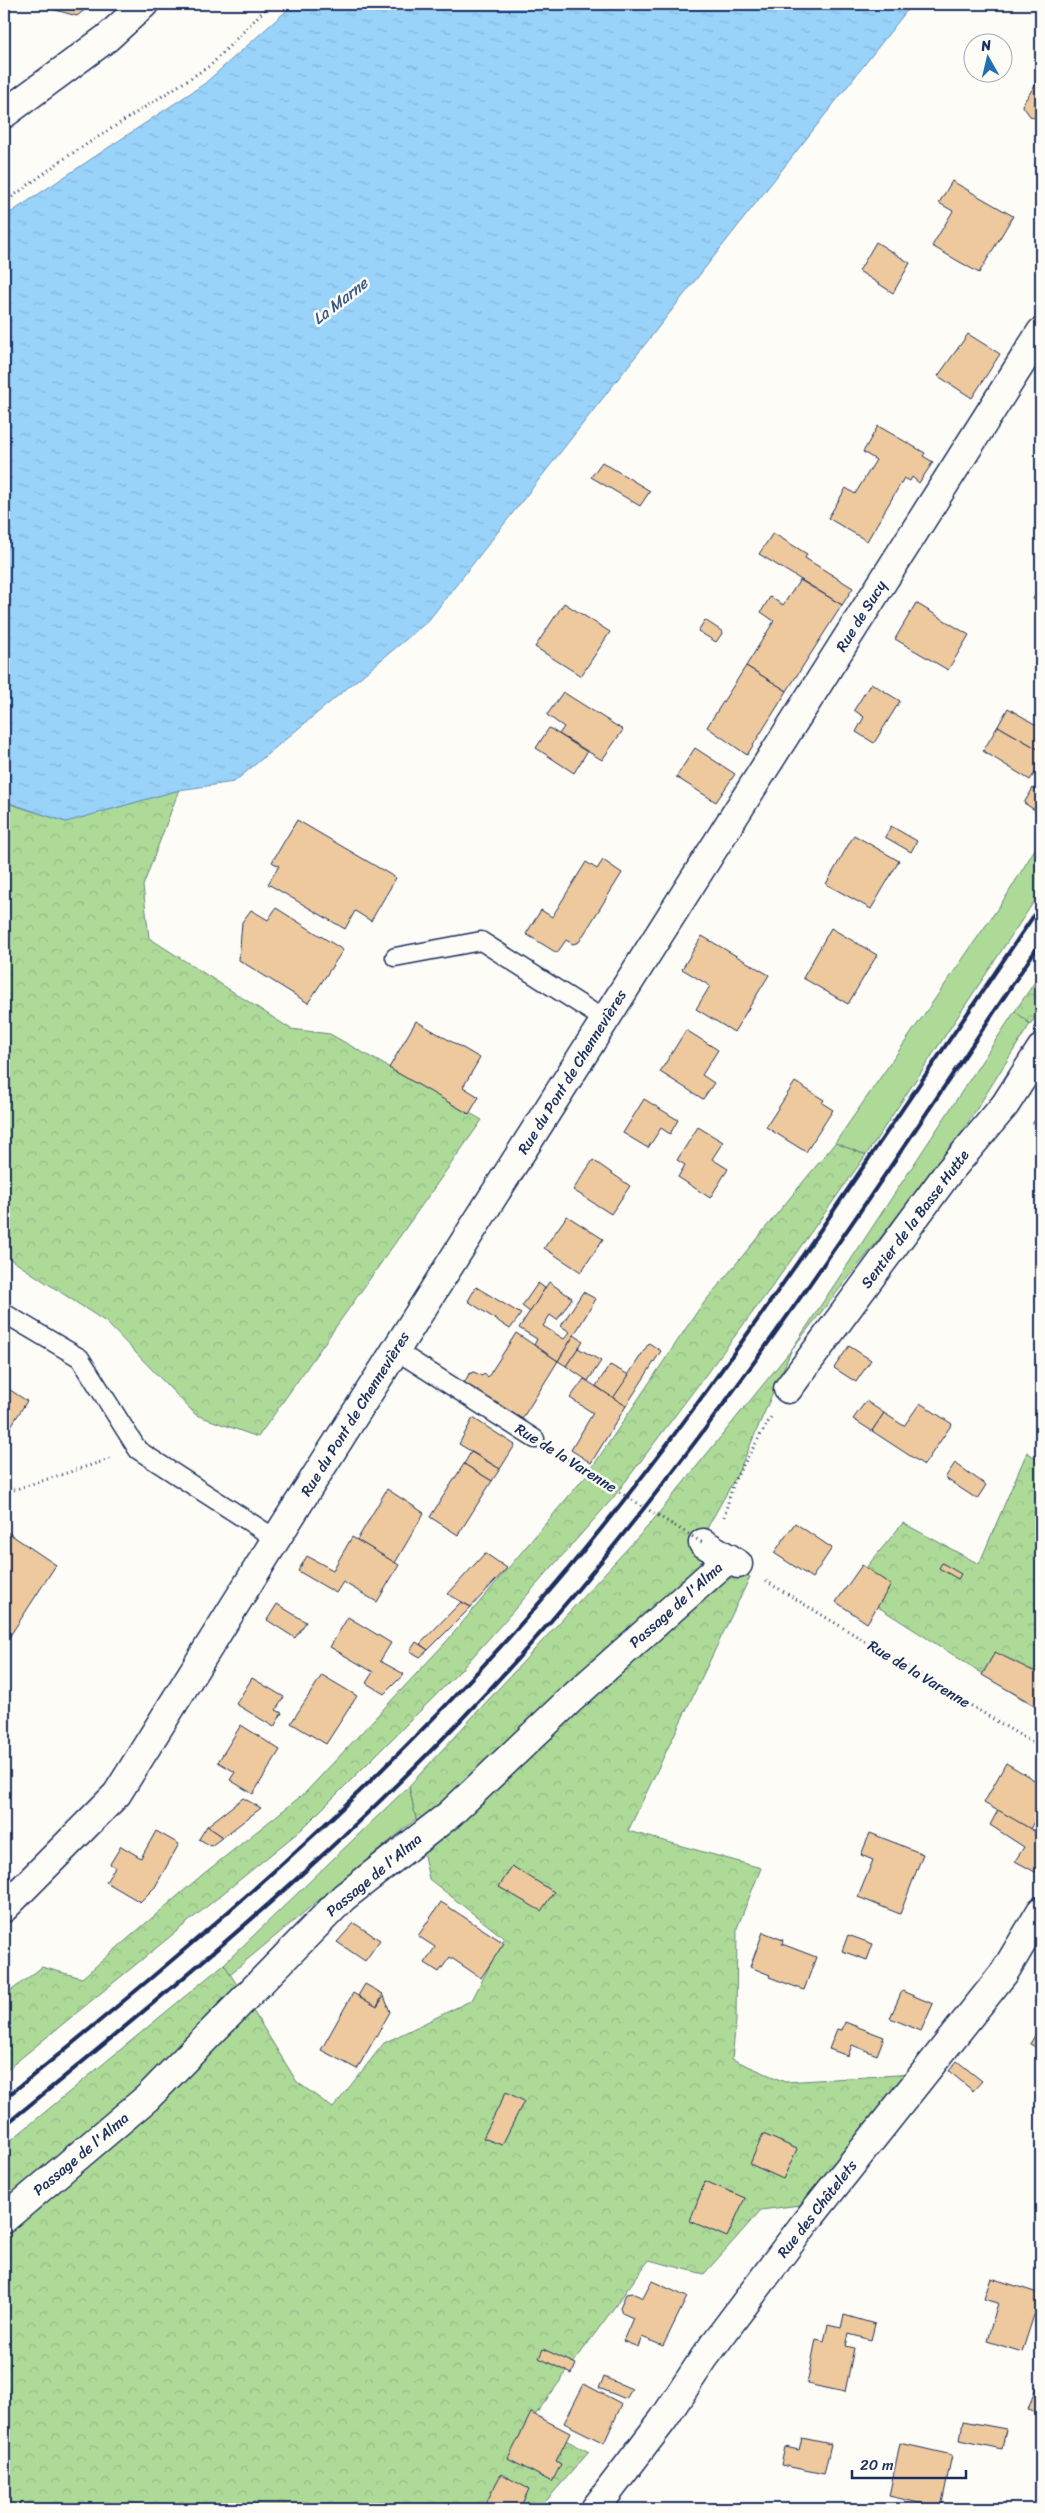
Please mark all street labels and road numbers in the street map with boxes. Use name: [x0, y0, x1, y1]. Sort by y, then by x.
street label: Rue de Sucy: [829, 575, 893, 657]
street label: Rue du Pont de Chennevières: [511, 984, 634, 1160]
street label: Sentier de la Basse Hutte: [854, 1144, 976, 1294]
street label: Rue du Pont de Chennevières: [294, 1326, 417, 1502]
street label: Rue de la Varenne: [510, 1416, 622, 1500]
street label: Passage de l'Alma: [623, 1555, 729, 1655]
street label: Rue de la Varenne: [863, 1633, 976, 1715]
street label: Passage de l'Alma: [320, 1826, 428, 1923]
street label: Passage de l'Alma: [27, 2105, 135, 2202]
street label: Rue des Châtelets: [770, 2154, 864, 2264]

